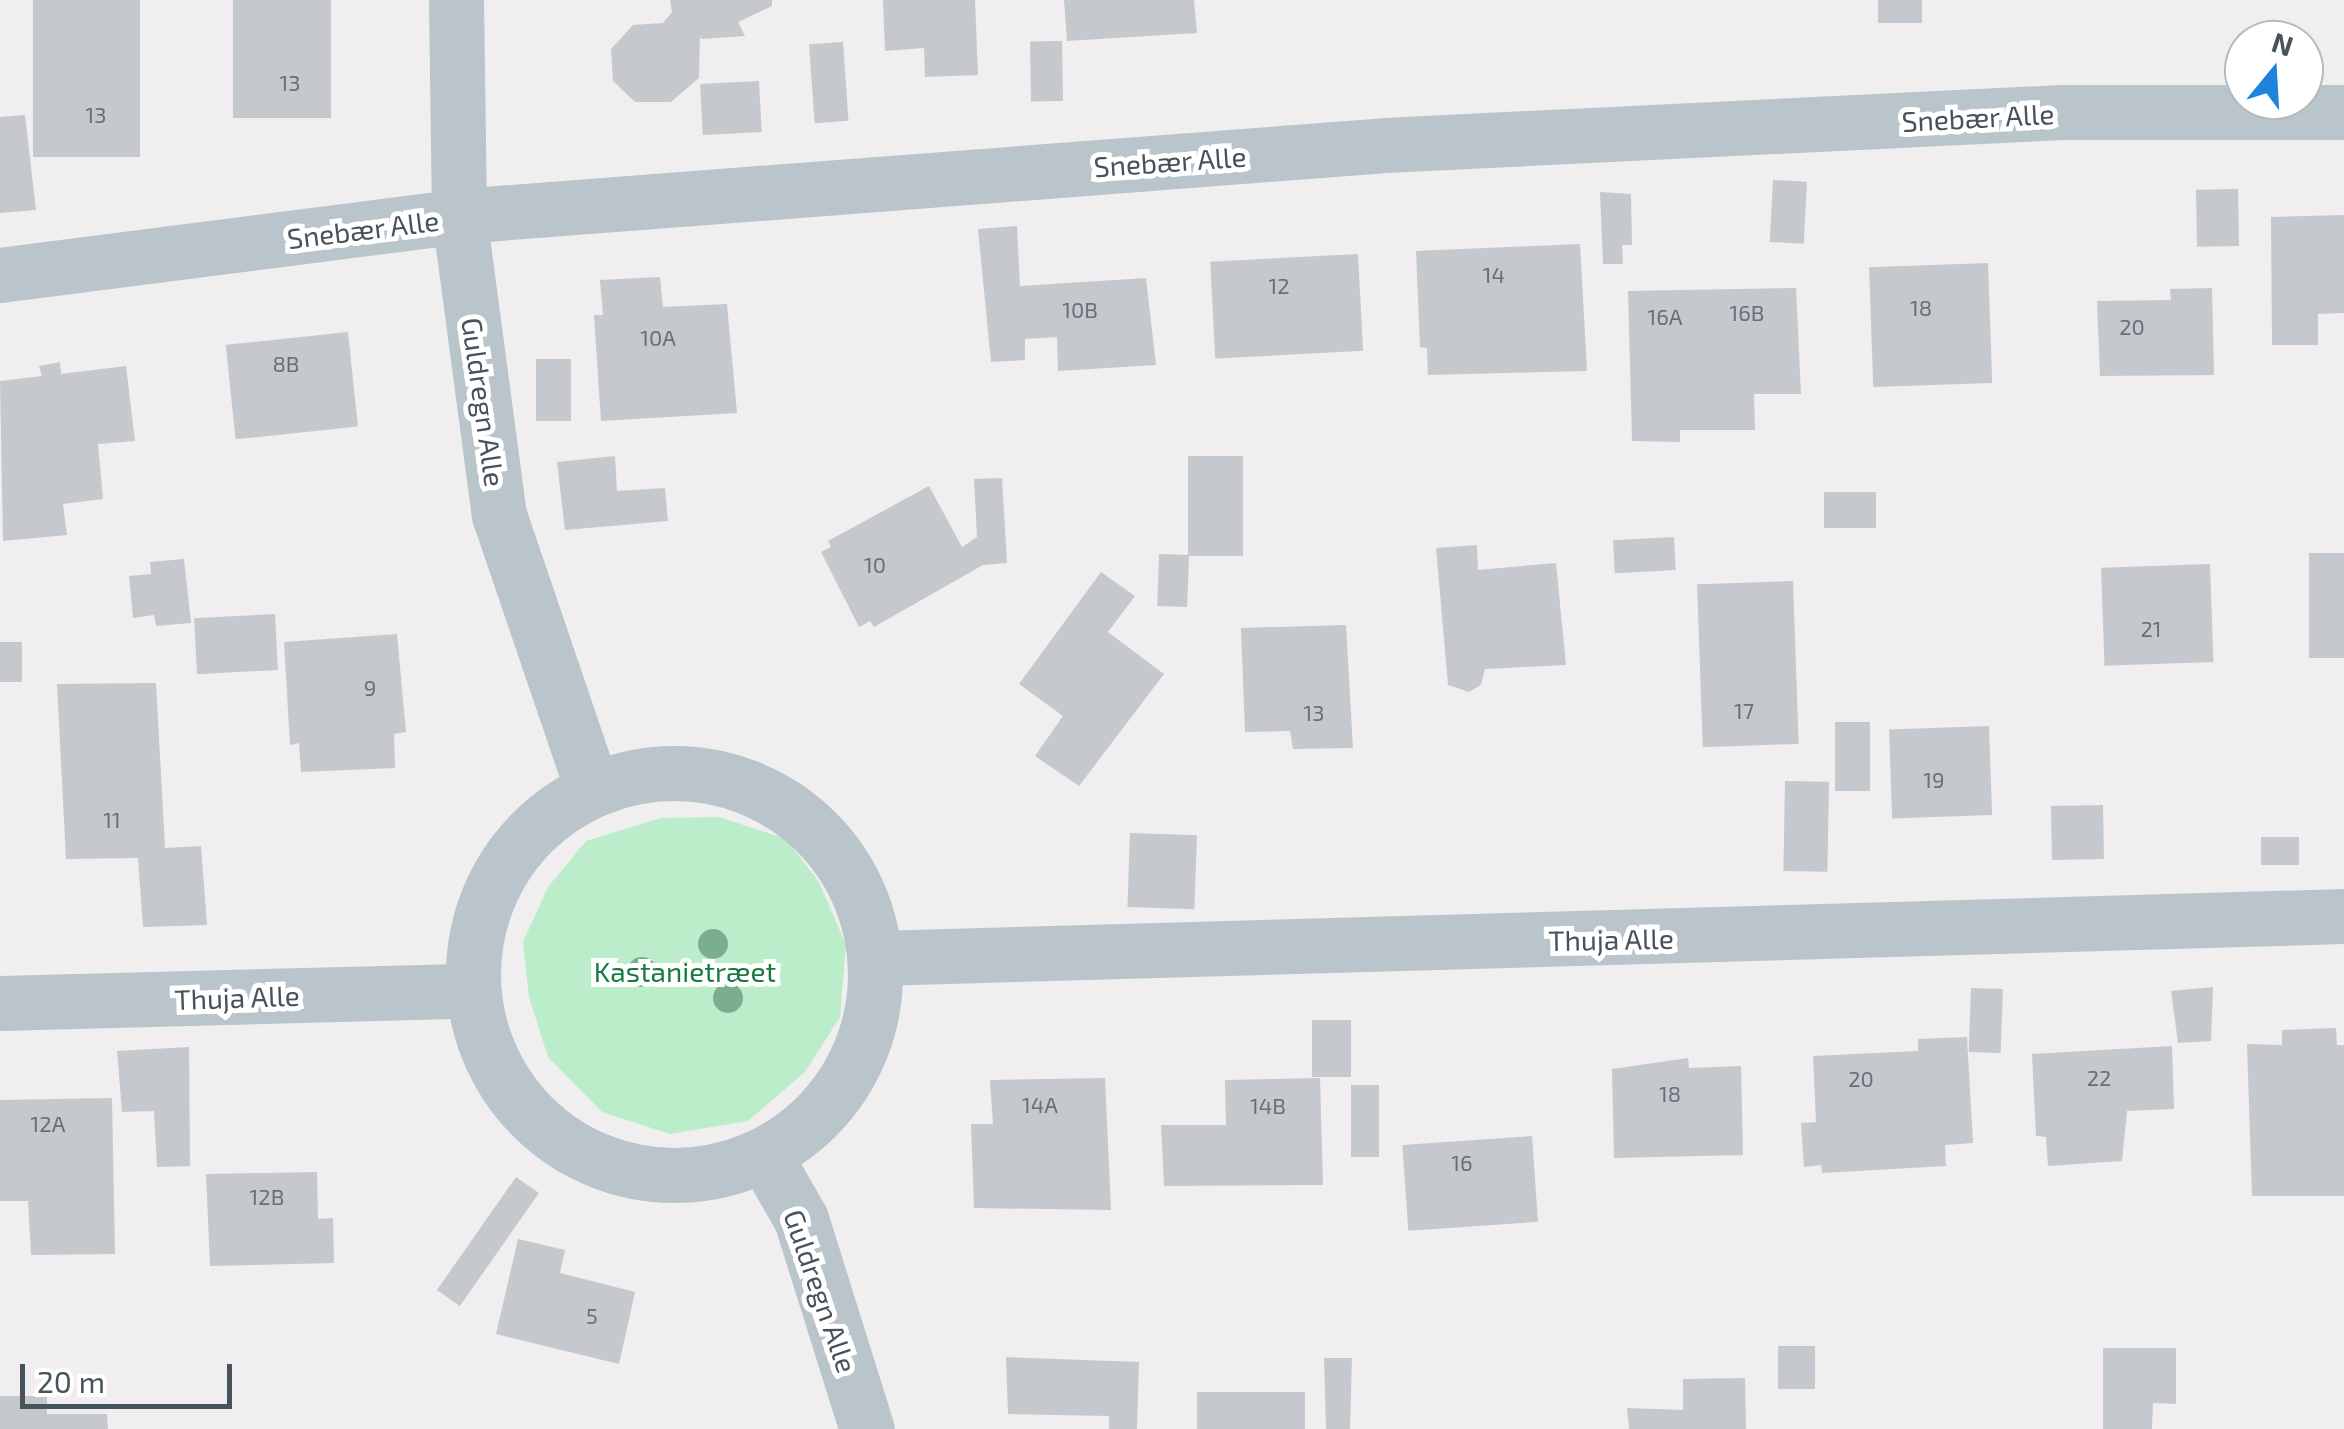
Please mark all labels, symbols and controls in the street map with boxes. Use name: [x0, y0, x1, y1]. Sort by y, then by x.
north arrow: [2224, 20, 2324, 120]
text: N: [2268, 24, 2298, 63]
house number: 13: [280, 70, 300, 96]
street label: Snebær Alle: [1900, 96, 2056, 138]
house number: 13: [86, 102, 106, 128]
street label: Snebær Alle: [1092, 139, 1248, 183]
street label: Snebær Alle: [285, 203, 441, 255]
house number: 14: [1483, 262, 1505, 288]
house number: 12: [1268, 273, 1290, 299]
house number: 18: [1910, 295, 1932, 321]
house number: 10B: [1062, 297, 1098, 323]
house number: 16B: [1730, 300, 1764, 326]
house number: 16A: [1647, 304, 1683, 330]
house number: 20: [2119, 314, 2145, 340]
street label: Guldregn Alle: [455, 315, 513, 489]
house number: 10A: [640, 325, 676, 351]
house number: 8B: [273, 351, 299, 377]
house number: 10: [864, 552, 886, 578]
house number: 21: [2140, 616, 2162, 642]
house number: 9: [364, 675, 376, 701]
house number: 17: [1734, 698, 1754, 724]
house number: 13: [1304, 700, 1324, 726]
house number: 19: [1923, 767, 1945, 793]
house number: 11: [103, 807, 121, 833]
street label: Thuja Alle: [1548, 921, 1674, 957]
park label: Kastanietræet: [594, 954, 776, 988]
street label: Thuja Alle: [173, 978, 301, 1016]
house number: 22: [2087, 1065, 2111, 1091]
house number: 20: [1848, 1066, 1874, 1092]
house number: 18: [1659, 1081, 1681, 1107]
house number: 14A: [1022, 1092, 1058, 1118]
house number: 14B: [1250, 1093, 1286, 1119]
house number: 12A: [31, 1111, 65, 1137]
house number: 16: [1451, 1150, 1473, 1176]
house number: 12B: [250, 1184, 284, 1210]
street label: Guldregn Alle: [777, 1205, 865, 1377]
house number: 5: [586, 1303, 598, 1329]
scale bar: [25, 1344, 238, 1406]
text: 20 m: [37, 1363, 105, 1399]

